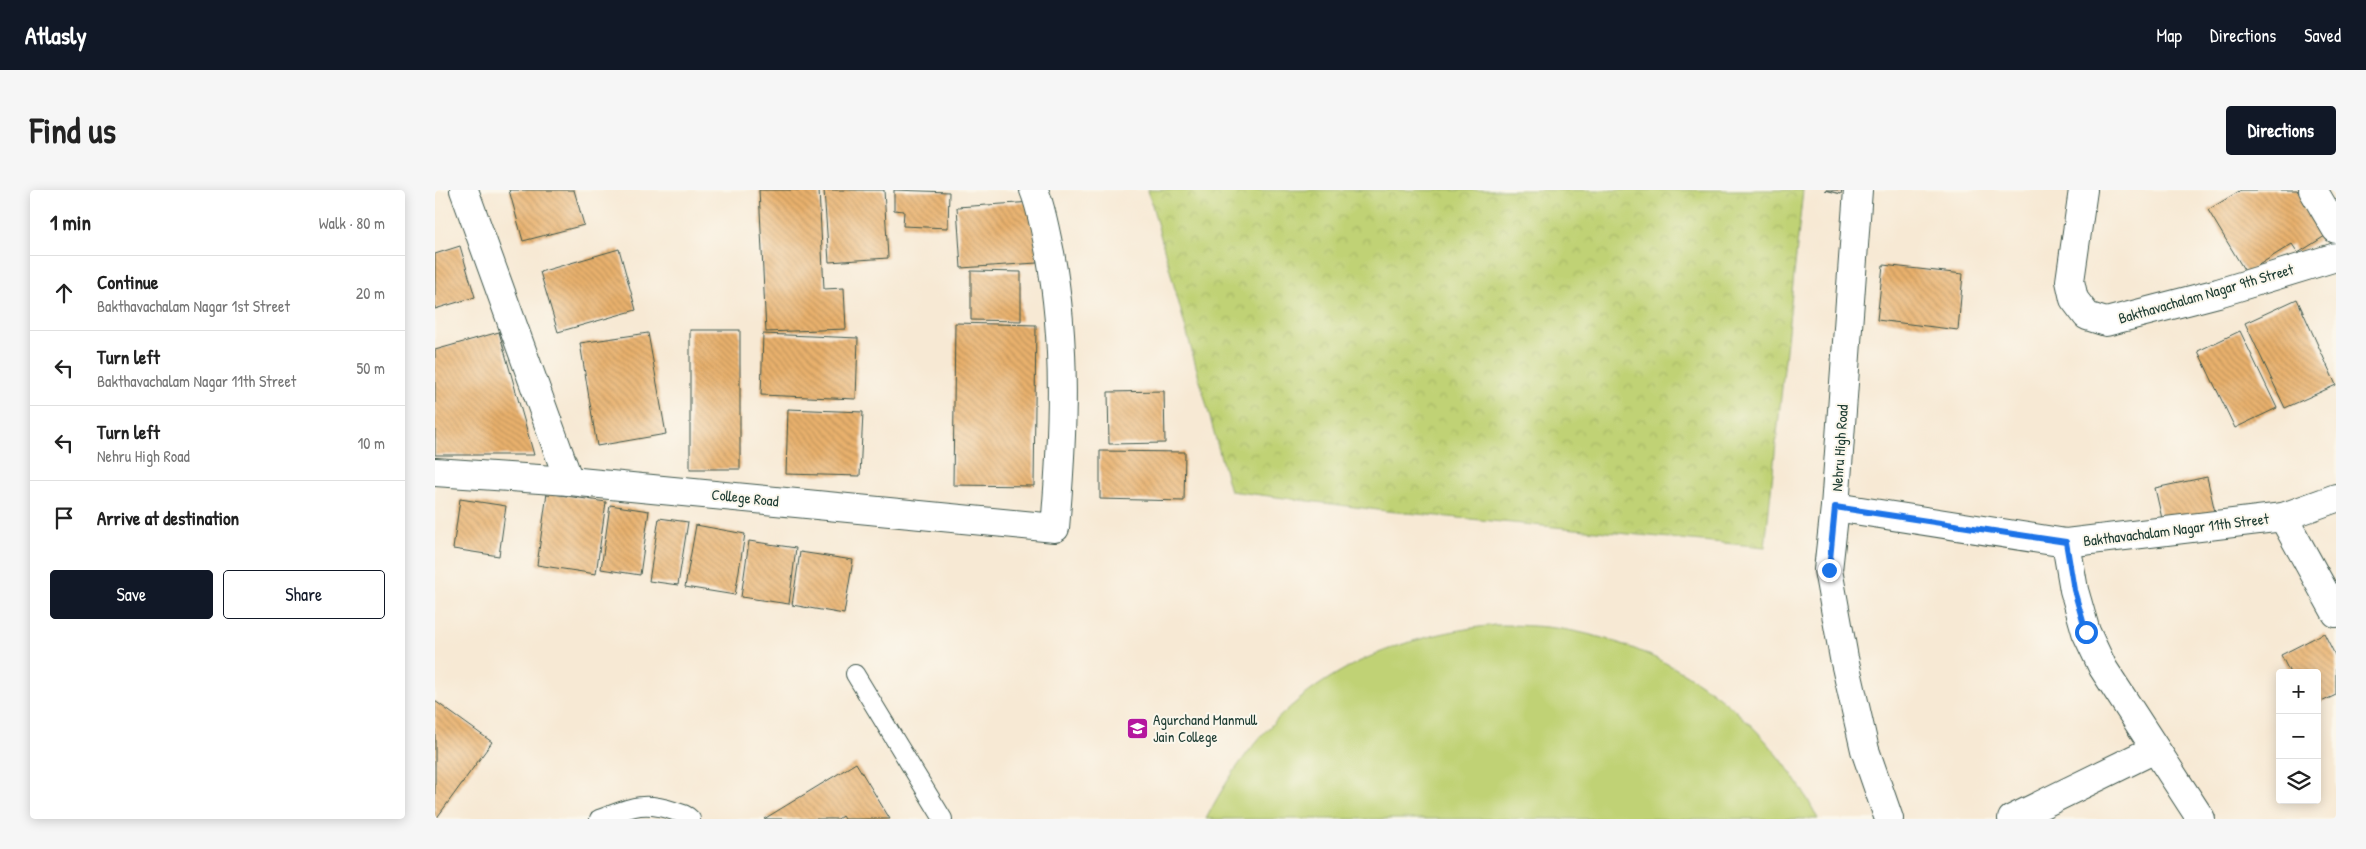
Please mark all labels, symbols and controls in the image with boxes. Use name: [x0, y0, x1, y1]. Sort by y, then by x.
text: Atlasly: [25, 19, 87, 51]
text: Map: [2157, 23, 2182, 48]
text: Directions: [2210, 23, 2276, 48]
text: Saved: [2304, 23, 2341, 48]
button: Directions: [2226, 106, 2336, 155]
text: Find us: [30, 107, 116, 154]
text: 1 min: [50, 208, 91, 237]
text: Walk · 80 m: [319, 212, 385, 234]
street label: Bakthavachalam Nagar 9th Street: [2116, 258, 2297, 329]
text: Continue: [97, 269, 158, 295]
icon: ahead: [50, 279, 78, 307]
text: 20 m: [356, 282, 385, 304]
text: Bakthavachalam Nagar 1st Street: [97, 295, 290, 317]
text: Turn left: [97, 344, 160, 370]
icon: left: [50, 354, 78, 382]
text: 50 m: [357, 357, 385, 379]
text: Bakthavachalam Nagar 11th Street: [97, 370, 296, 392]
street label: Nehru High Road: [1826, 404, 1853, 492]
text: Turn left: [97, 419, 160, 445]
icon: left: [50, 429, 78, 457]
text: 10 m: [357, 432, 385, 454]
text: Nehru High Road: [97, 445, 190, 467]
street label: College Road: [710, 484, 780, 511]
icon: arrive: [50, 504, 78, 532]
text: Arrive at destination: [97, 505, 239, 531]
street label: Bakthavachalam Nagar 11th Street: [2082, 508, 2271, 551]
route end: [1818, 559, 1841, 582]
button: Save: [50, 570, 213, 619]
button: Share: [223, 570, 385, 619]
route start: [2075, 621, 2098, 644]
map controls: [2276, 669, 2321, 804]
button: +: [2276, 669, 2321, 714]
place label: Agurchand Manmull Jain College: [1153, 709, 1258, 747]
button: −: [2276, 714, 2321, 759]
school or university icon: Agurchand Manmull Jain College: [1125, 717, 1149, 741]
button: layers: [2276, 759, 2321, 804]

